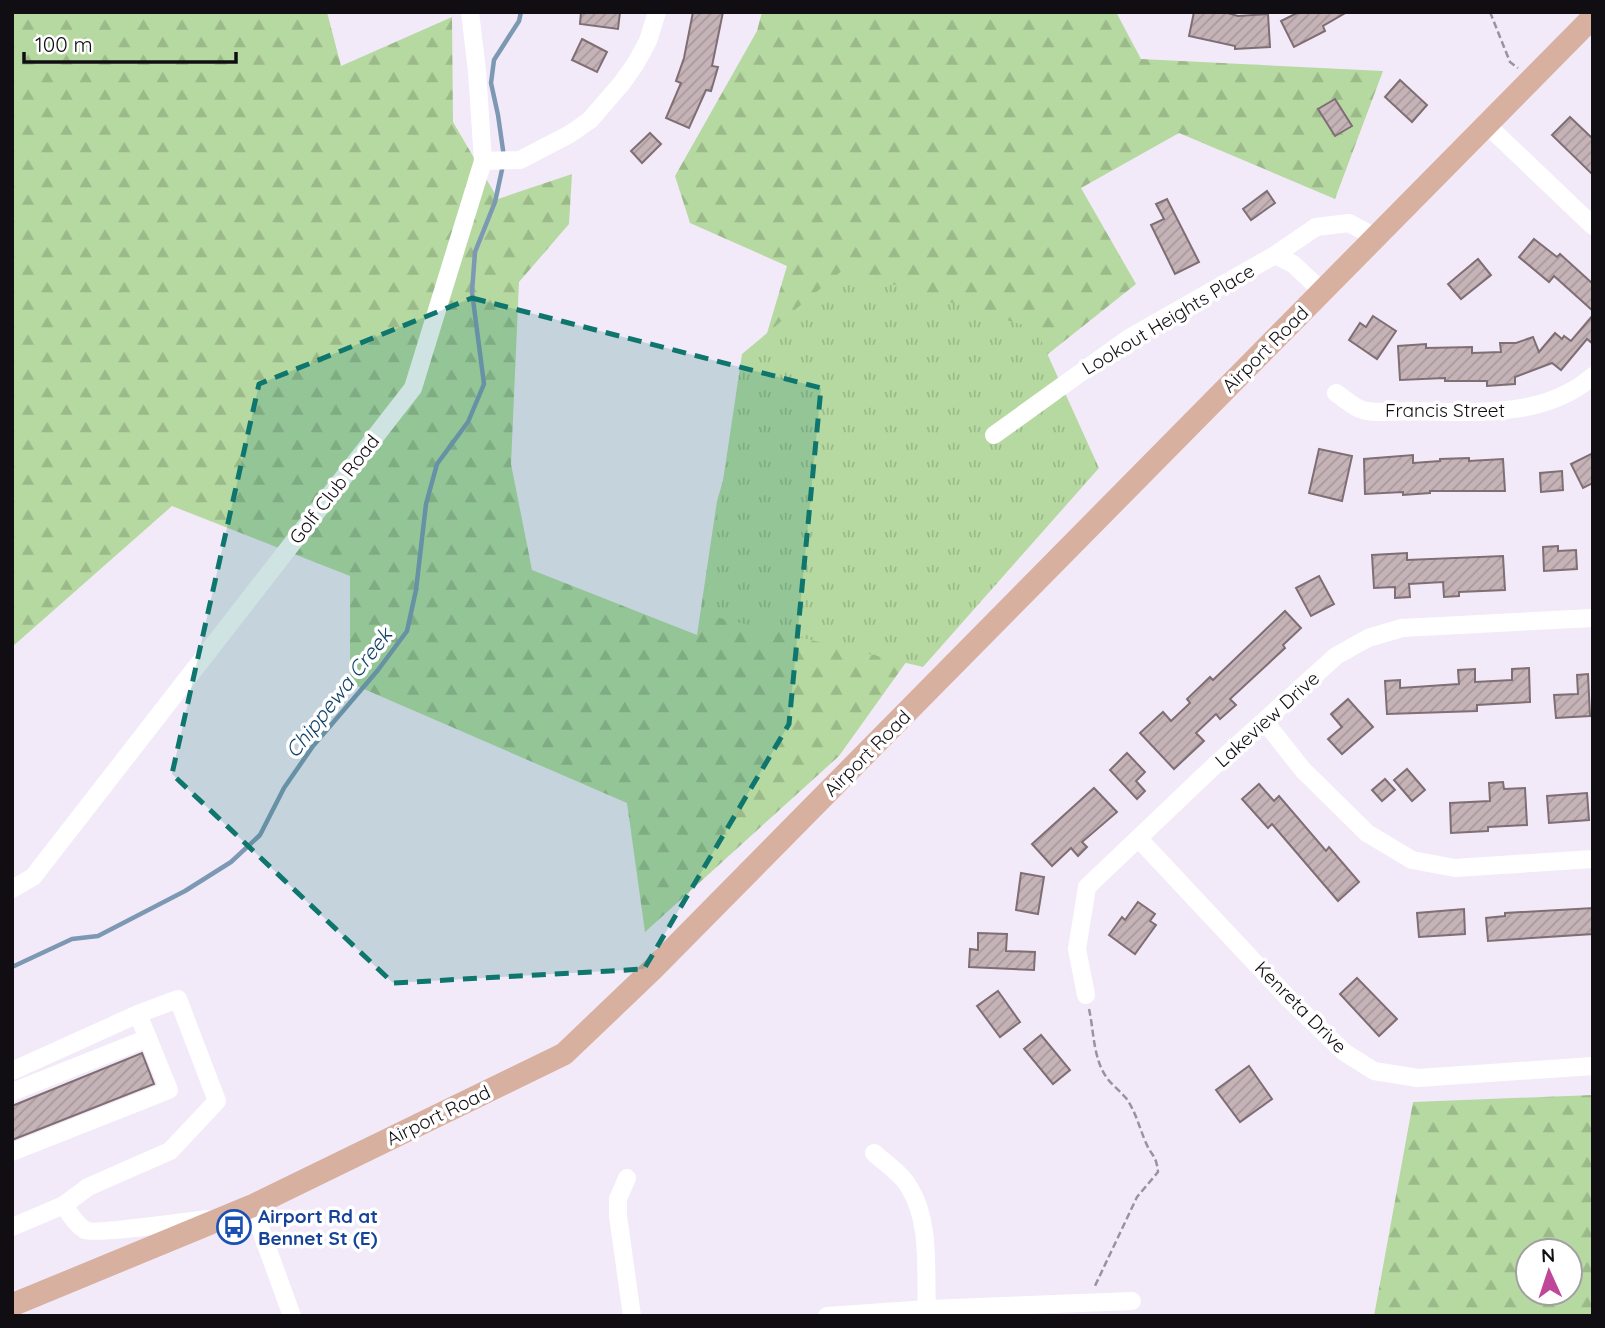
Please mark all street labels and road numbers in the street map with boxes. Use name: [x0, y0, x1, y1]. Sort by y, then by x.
street label: Lookout Heights Place: [1078, 258, 1258, 380]
street label: Airport Road: [1217, 301, 1313, 397]
street label: Francis Street: [1385, 398, 1505, 422]
street label: Golf Club Road: [284, 429, 384, 549]
street label: Lakeview Drive: [1210, 666, 1324, 772]
street label: Airport Road: [819, 705, 915, 801]
street label: Kenreta Drive: [1250, 956, 1352, 1058]
street label: Airport Road: [382, 1080, 494, 1150]

